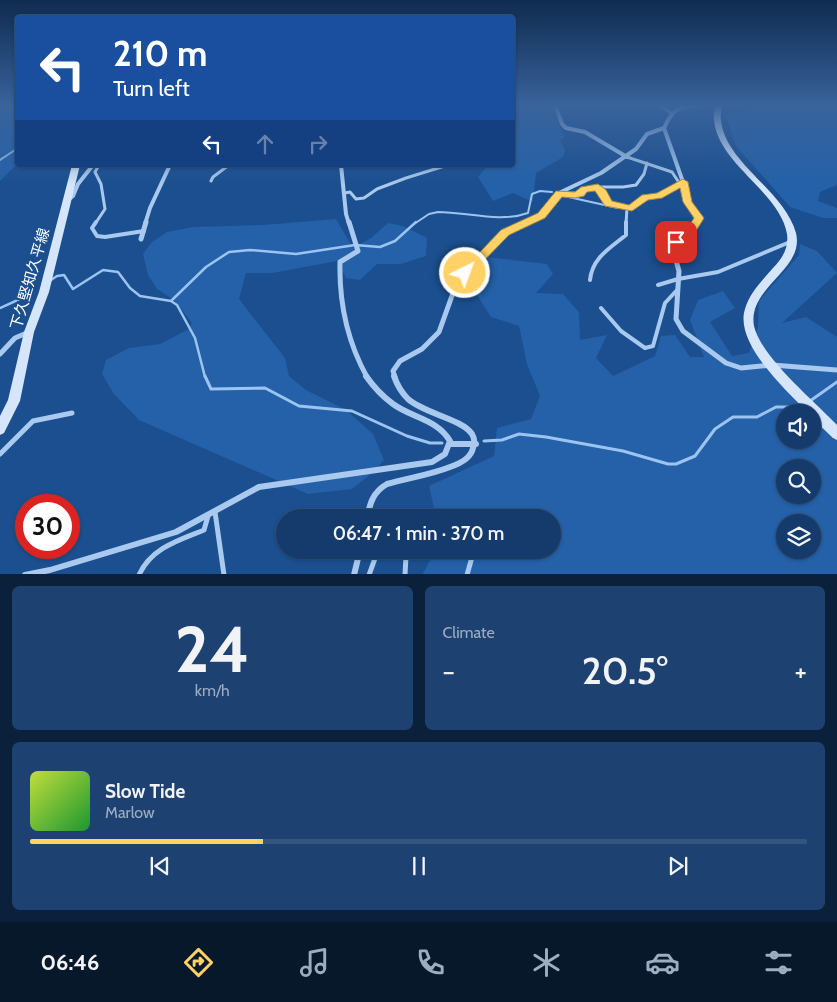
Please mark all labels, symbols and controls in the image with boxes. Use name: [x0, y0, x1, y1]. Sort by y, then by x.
text: 210 m: [113, 32, 207, 75]
icon: left: [30, 35, 95, 100]
text: Turn left: [113, 75, 190, 102]
icon: left: [198, 130, 226, 158]
icon: ahead: [251, 130, 279, 158]
icon: right: [304, 130, 332, 158]
pin: [655, 221, 697, 263]
street label: 下久堅知久平線: [7, 226, 53, 332]
icon: arrive: [662, 228, 690, 256]
position arrow: [438, 246, 490, 298]
map controls: [776, 404, 821, 559]
button: sound: [776, 404, 821, 449]
button: search: [776, 459, 821, 504]
speed limit sign: 30: [15, 494, 80, 559]
button: layers: [776, 514, 821, 559]
text: 06:47 · 1 min · 370 m: [333, 522, 504, 545]
text: 24: [175, 609, 250, 688]
text: Climate: [443, 623, 495, 642]
text: 20.5°: [582, 647, 668, 694]
text: −: [443, 654, 455, 688]
text: +: [795, 654, 807, 688]
text: km/h: [195, 681, 230, 700]
text: Slow Tide: [105, 780, 185, 803]
text: Marlow: [105, 803, 155, 822]
icon: previous: [146, 852, 174, 880]
icon: pause: [405, 852, 433, 880]
icon: next: [664, 852, 692, 880]
icon: directions: [181, 945, 216, 980]
icon: music: [297, 945, 332, 980]
icon: phone: [413, 945, 448, 980]
icon: climate: [529, 945, 564, 980]
icon: car: [645, 945, 680, 980]
icon: filters: [761, 945, 796, 980]
text: 06:46: [41, 949, 99, 976]

